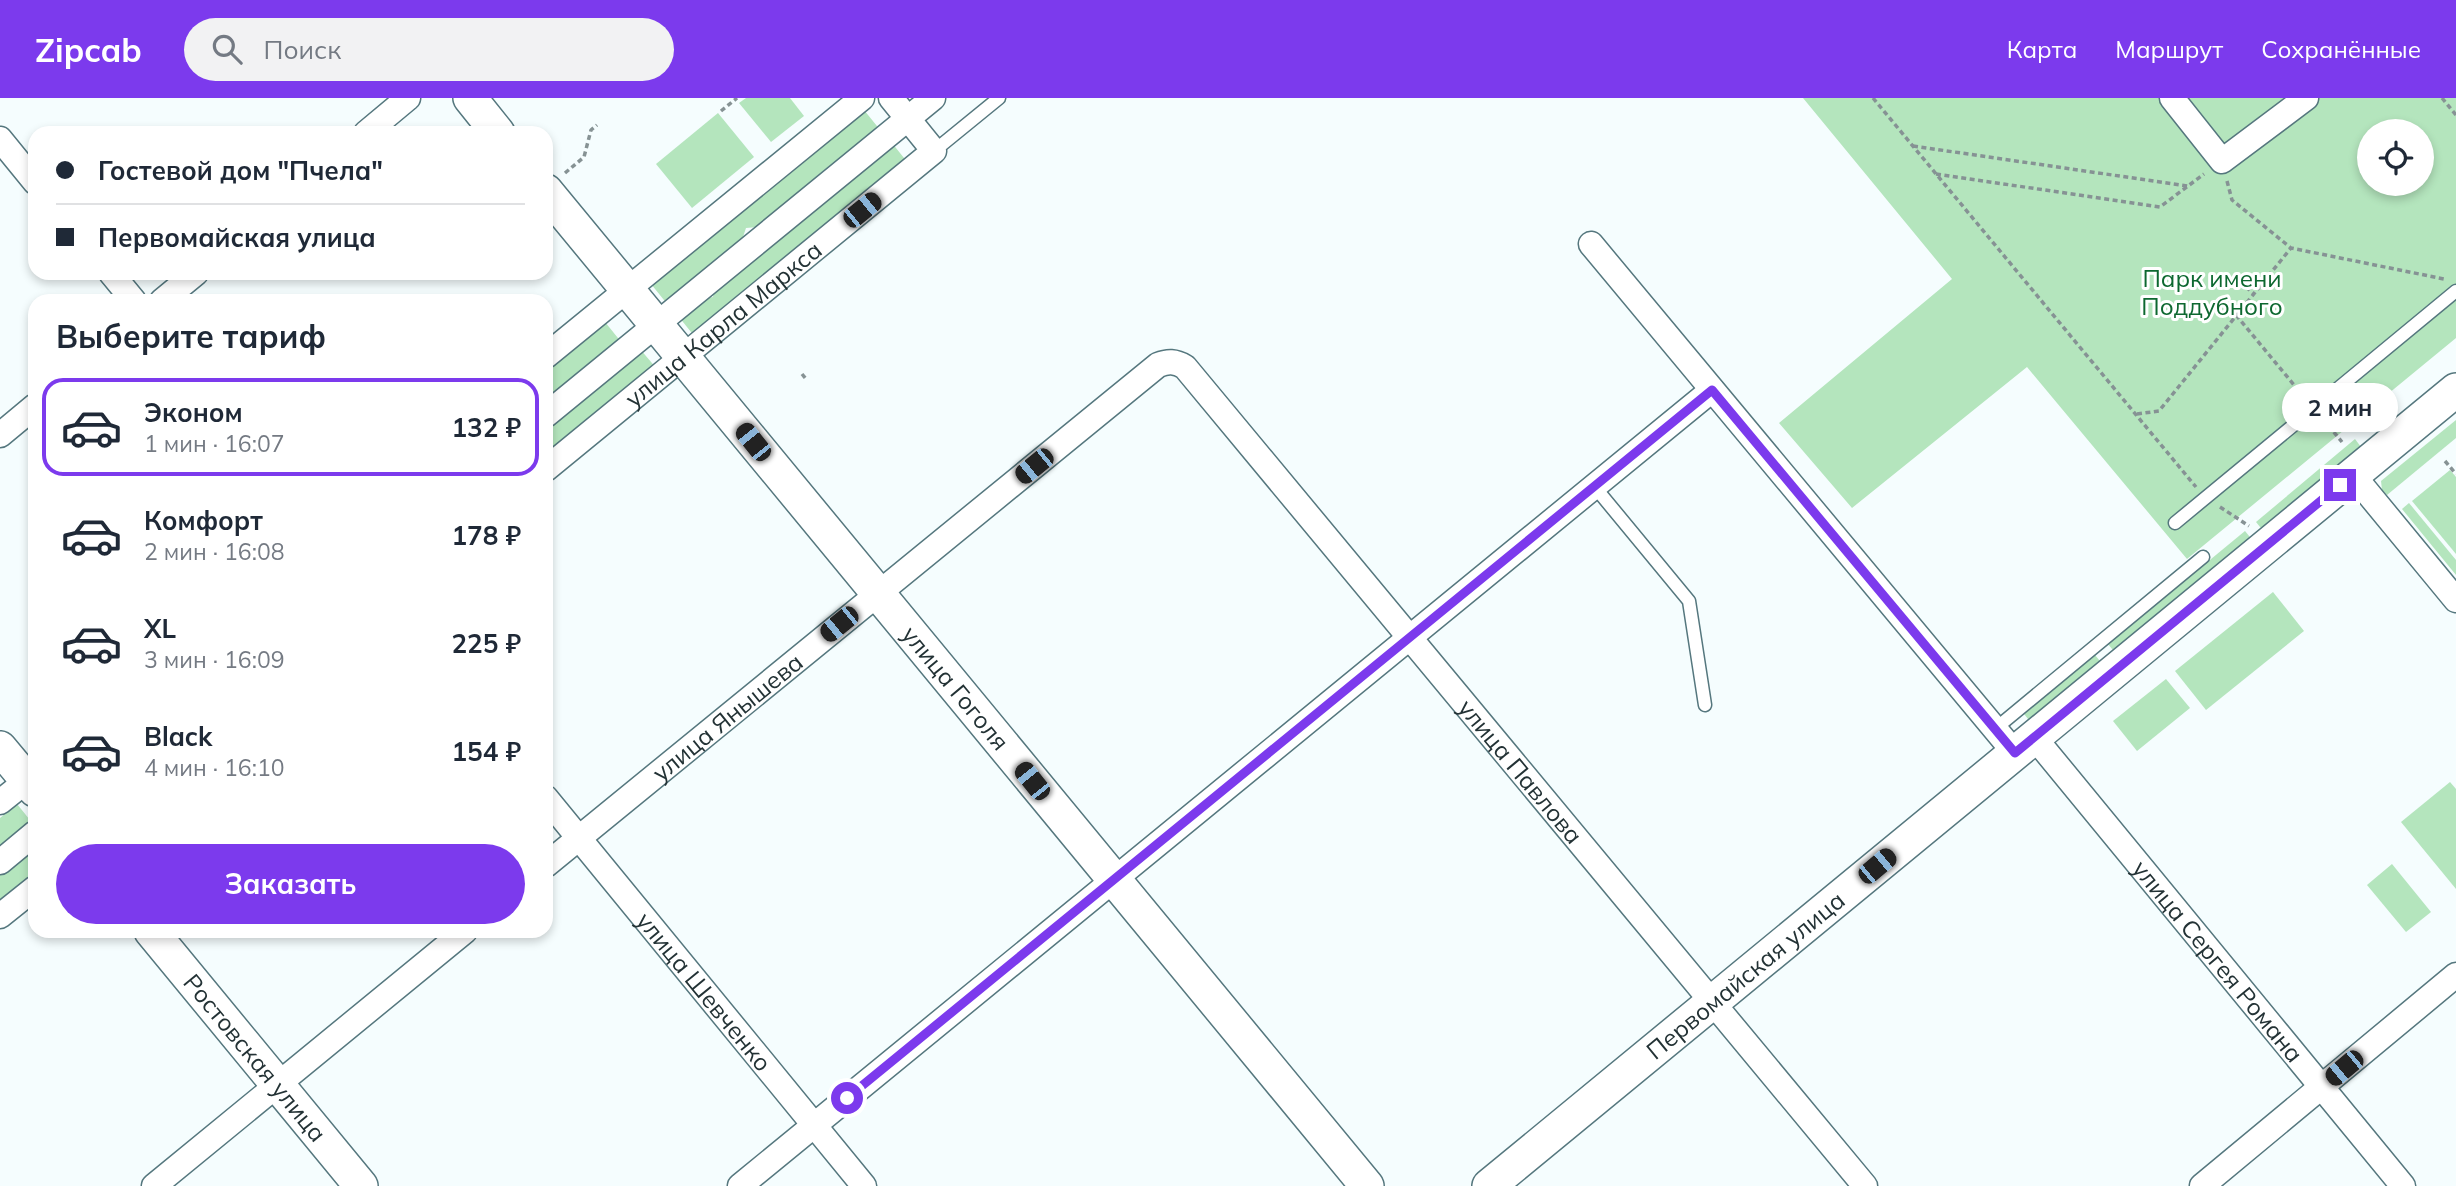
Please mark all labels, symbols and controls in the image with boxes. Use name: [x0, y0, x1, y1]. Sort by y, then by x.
search box: [184, 18, 674, 81]
text: Zipcab: [35, 29, 142, 70]
icon: search: [208, 30, 246, 68]
text: Поиск: [264, 33, 341, 66]
text: Карта: [2007, 34, 2077, 64]
text: Маршрут: [2115, 34, 2223, 64]
text: Сохранённые: [2261, 34, 2421, 64]
map controls: [2357, 119, 2434, 196]
button: locate: [2357, 119, 2434, 196]
text: Гостевой дом "Пчела": [98, 154, 383, 187]
car: [840, 189, 885, 231]
text: Первомайская улица: [98, 221, 376, 254]
street label: улица Карла Маркса: [619, 234, 828, 413]
park label: Парк имени Поддубного: [2141, 263, 2283, 321]
text: Выберите тариф: [56, 316, 326, 356]
callout: 2 мин: [2282, 384, 2398, 432]
text: 2 мин: [2308, 393, 2372, 422]
icon: car: [60, 396, 123, 459]
text: Эконом: [144, 396, 243, 429]
text: 132 ₽: [451, 411, 521, 444]
car: [732, 419, 775, 465]
text: 1 мин · 16:07: [144, 429, 284, 458]
car: [1012, 445, 1057, 487]
route end: [2324, 469, 2356, 501]
icon: car: [60, 504, 123, 567]
text: Комфорт: [144, 504, 263, 537]
text: 178 ₽: [451, 519, 521, 552]
text: 2 мин · 16:08: [144, 537, 284, 566]
car: [817, 603, 862, 645]
icon: car: [60, 612, 123, 675]
text: XL: [144, 612, 176, 645]
street label: улица Гоголя: [896, 619, 1016, 756]
text: 225 ₽: [451, 627, 521, 660]
text: 3 мин · 16:09: [144, 645, 284, 674]
street label: улица Янышева: [646, 647, 809, 787]
street label: улица Павлова: [1452, 693, 1589, 850]
icon: car: [60, 720, 123, 783]
text: Black: [144, 720, 212, 753]
text: 154 ₽: [451, 735, 521, 768]
text: 4 мин · 16:10: [144, 753, 284, 782]
car: [1011, 758, 1054, 804]
button: Заказать: [56, 844, 525, 924]
car: [1855, 844, 1900, 888]
street label: улица Сергея Романа: [2126, 854, 2310, 1068]
street label: Первомайская улица: [1640, 885, 1851, 1065]
street label: улица Шевченко: [630, 906, 779, 1077]
street label: Ростовская улица: [177, 968, 333, 1148]
car: [2322, 1046, 2367, 1090]
route start: [831, 1082, 863, 1114]

